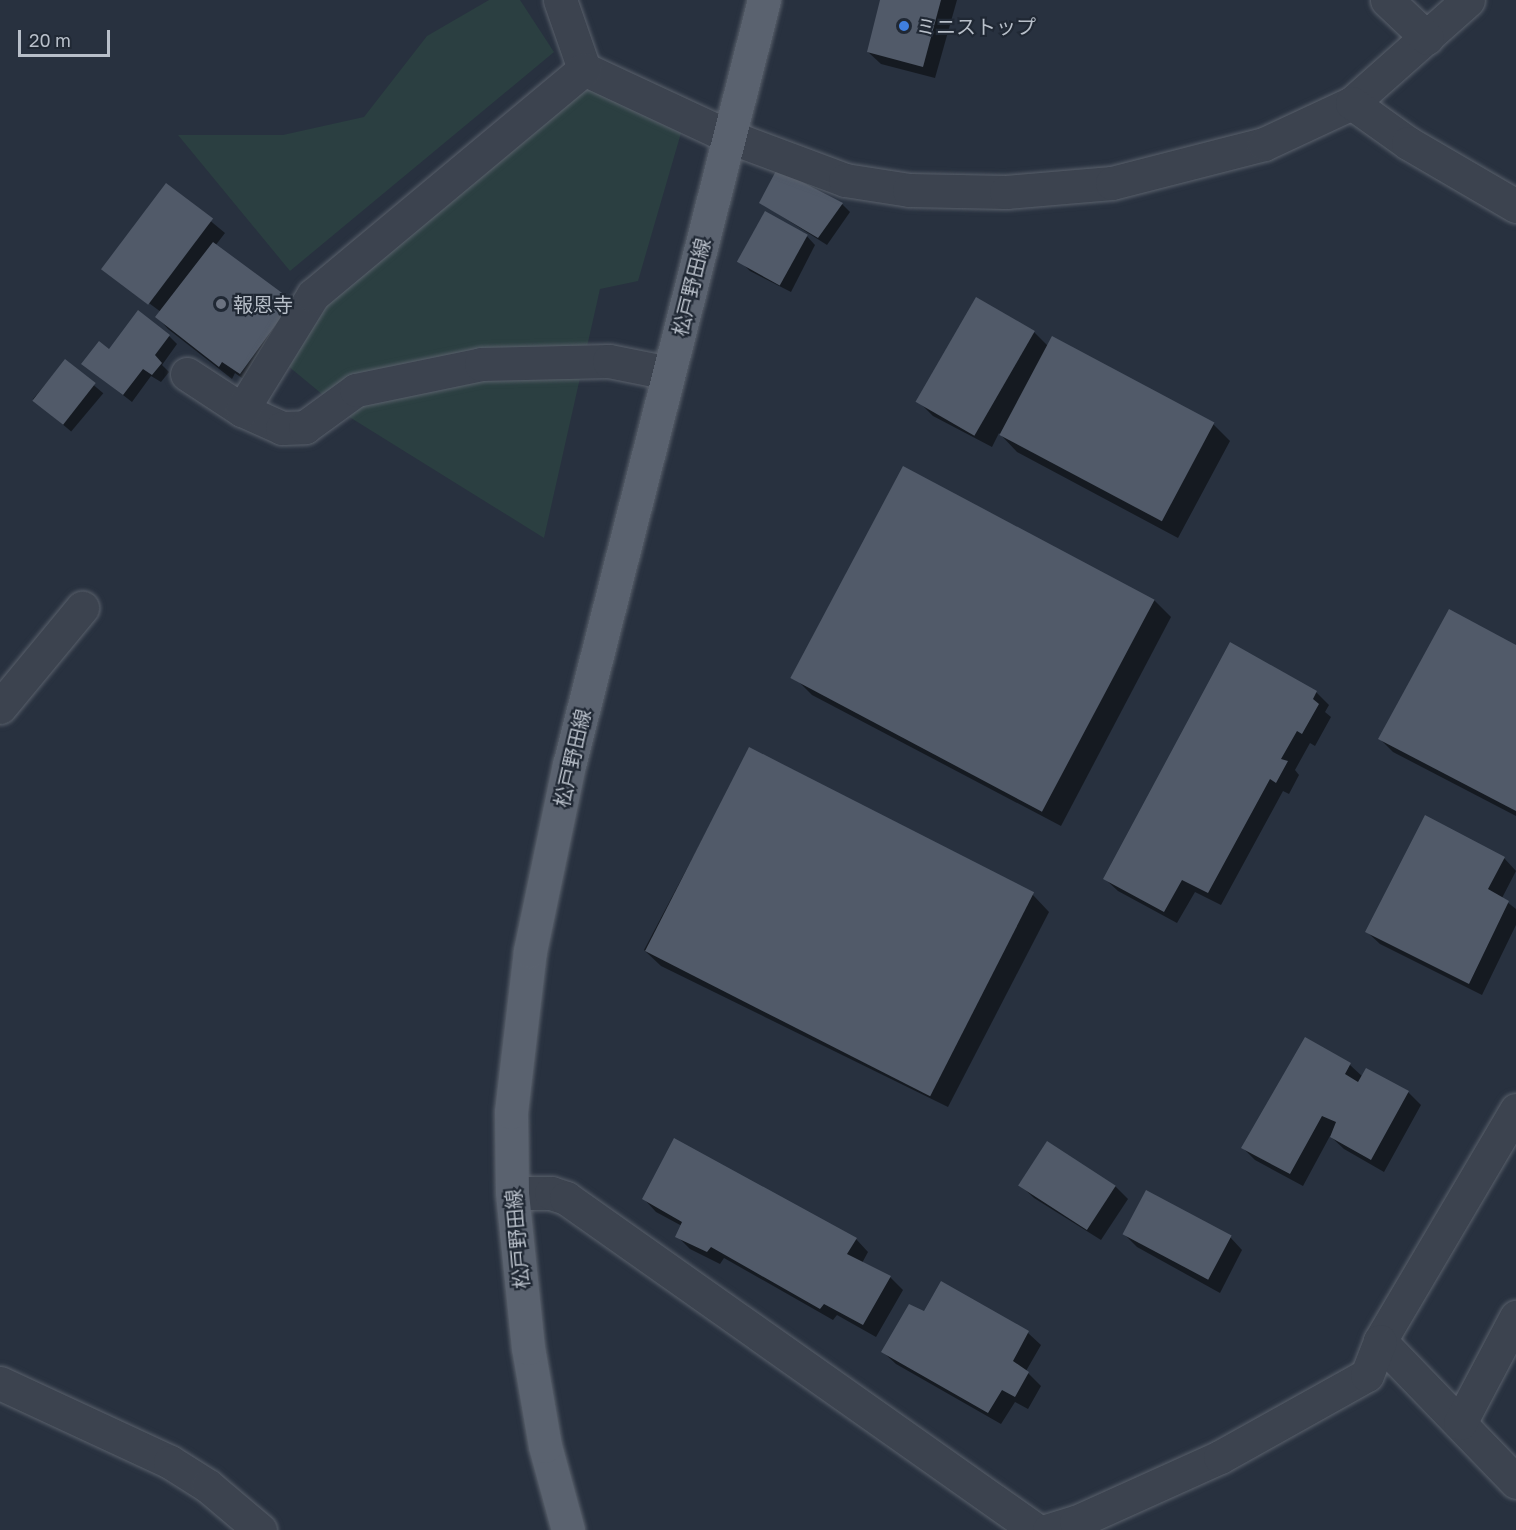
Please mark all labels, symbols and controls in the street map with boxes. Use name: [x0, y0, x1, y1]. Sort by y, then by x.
place label: ミニストップ: [916, 14, 1036, 38]
scale bar: [21, 18, 112, 56]
marker: ミニストップ: [897, 19, 911, 33]
text: 20 m: [29, 29, 71, 51]
street label: 松戸野田線: [667, 236, 715, 338]
place label: 報恩寺: [233, 292, 293, 316]
marker: 報恩寺: [214, 297, 228, 311]
street label: 松戸野田線: [549, 707, 595, 809]
street label: 松戸野田線: [501, 1188, 533, 1290]

